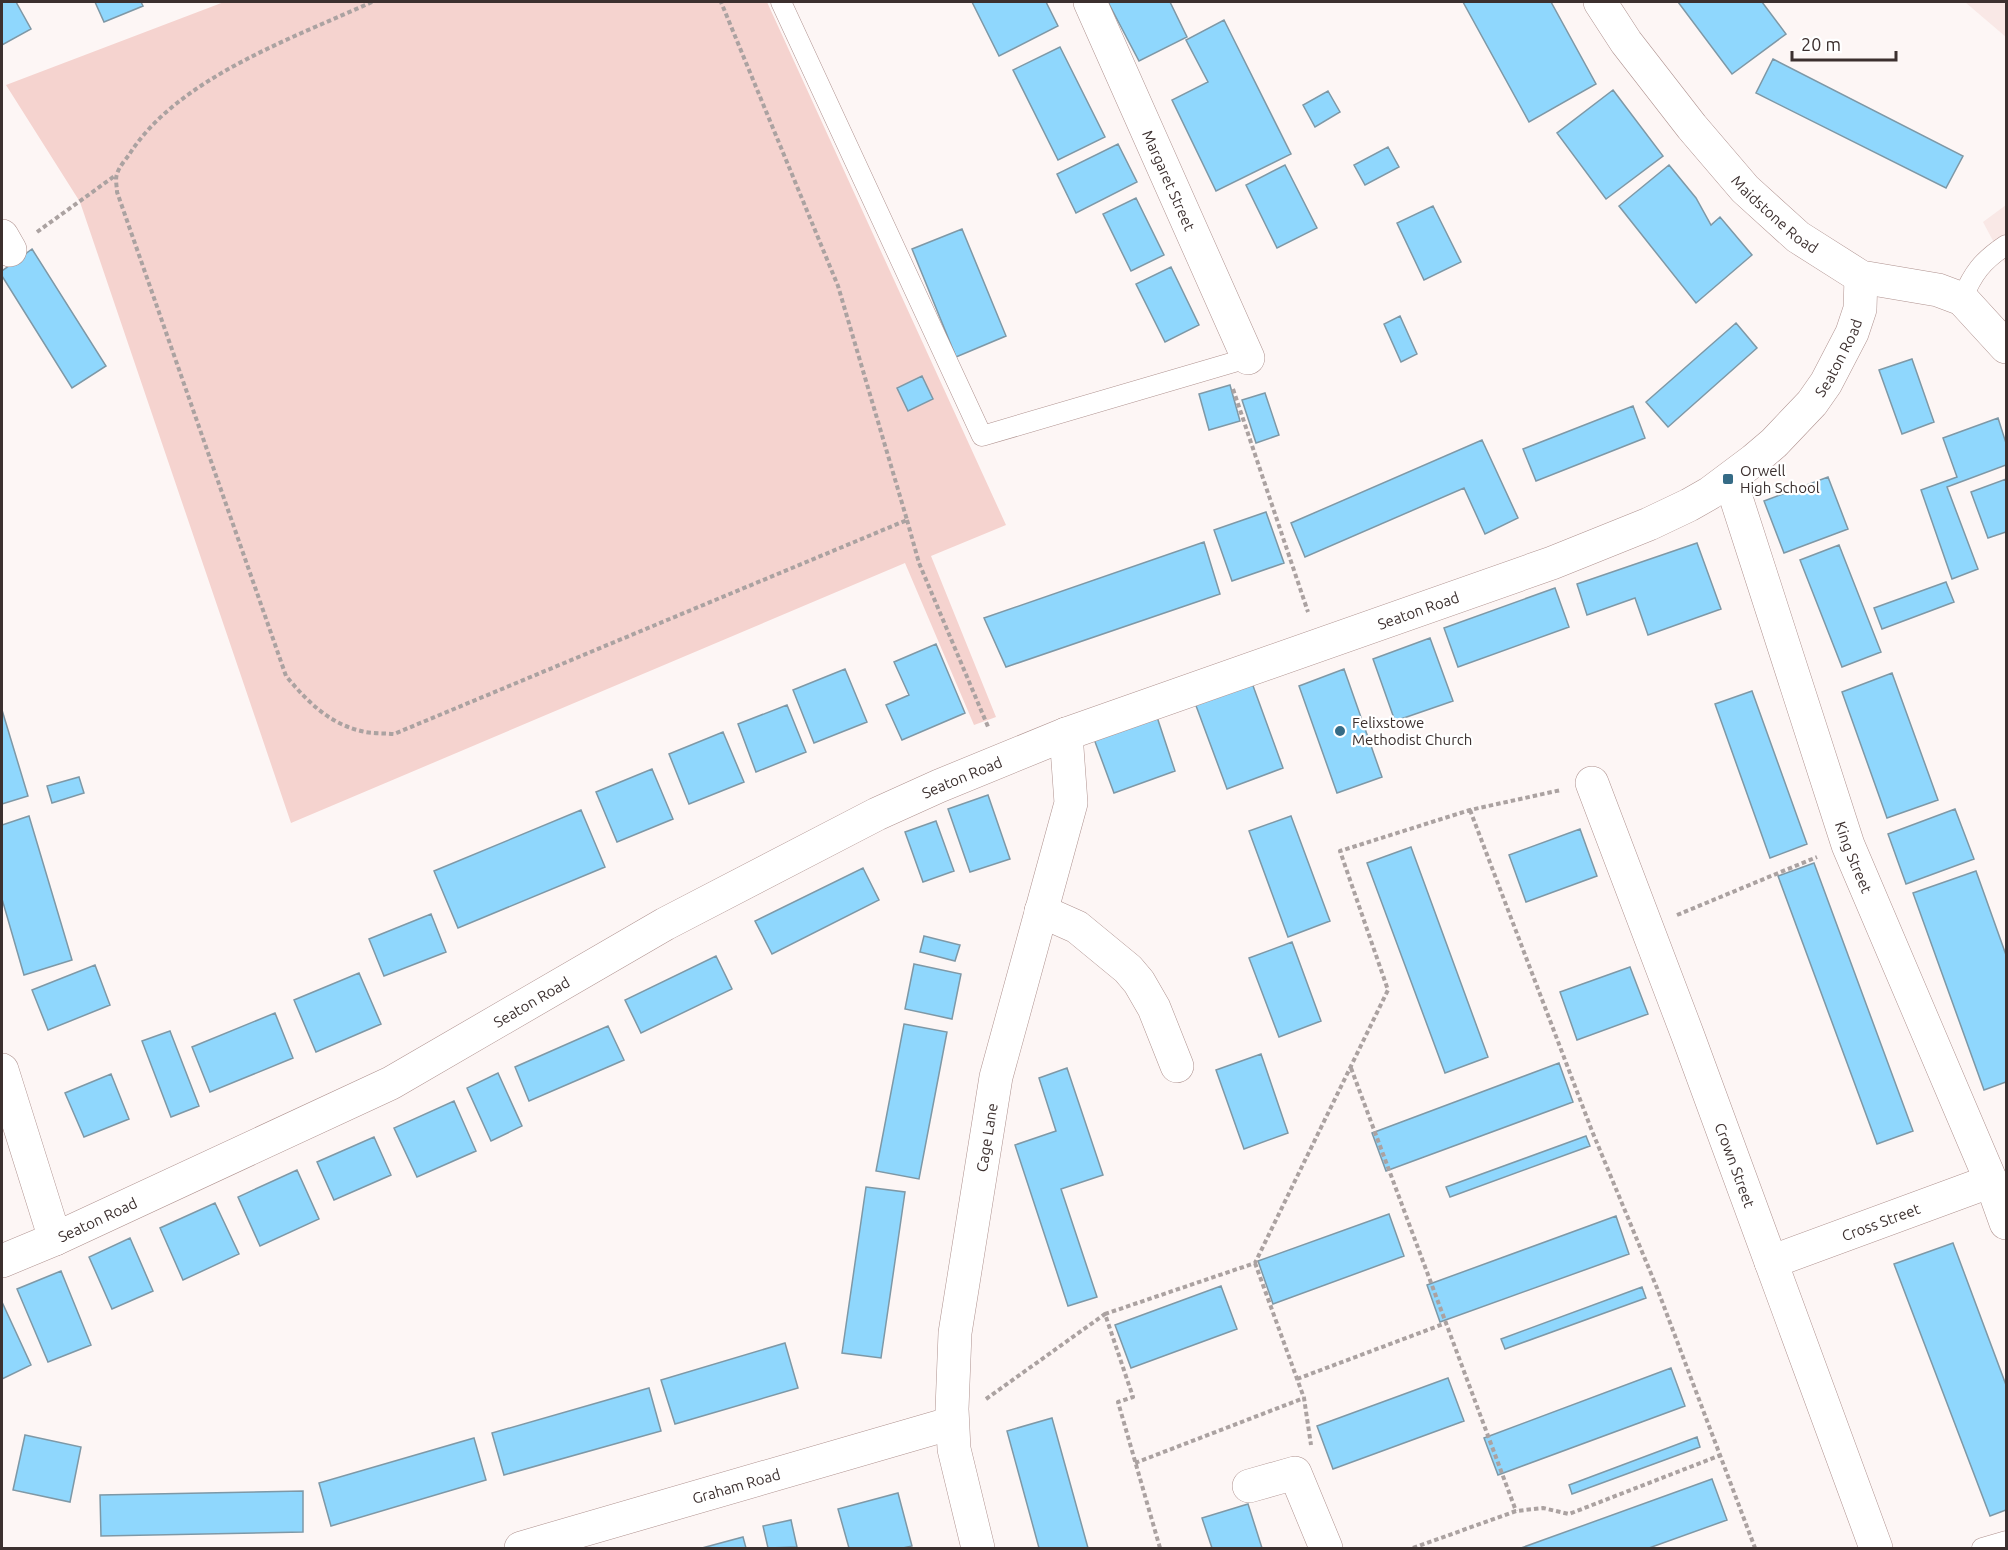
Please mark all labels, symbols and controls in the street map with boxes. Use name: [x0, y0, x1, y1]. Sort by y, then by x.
scale bar: [1792, 24, 1896, 62]
text: 20 m: [1801, 34, 1841, 54]
street label: Margaret Street: [1139, 127, 1199, 233]
street label: Maidstone Road: [1728, 172, 1821, 256]
street label: Seaton Road: [1811, 317, 1865, 400]
place label: Orwell High School: [1740, 462, 1820, 496]
marker: Orwell High School: [1721, 472, 1735, 486]
street label: Seaton Road: [1375, 588, 1461, 632]
place label: Felixstowe Methodist Church: [1352, 714, 1472, 748]
marker: Felixstowe Methodist Church: [1333, 724, 1347, 738]
street label: Seaton Road: [919, 753, 1004, 801]
street label: King Street: [1832, 819, 1876, 896]
street label: Seaton Road: [490, 973, 572, 1030]
street label: Cage Lane: [972, 1102, 1000, 1173]
street label: Crown Street: [1712, 1120, 1759, 1210]
street label: Seaton Road: [55, 1194, 139, 1245]
street label: Cross Street: [1839, 1199, 1922, 1244]
street label: Graham Road: [690, 1465, 782, 1506]

